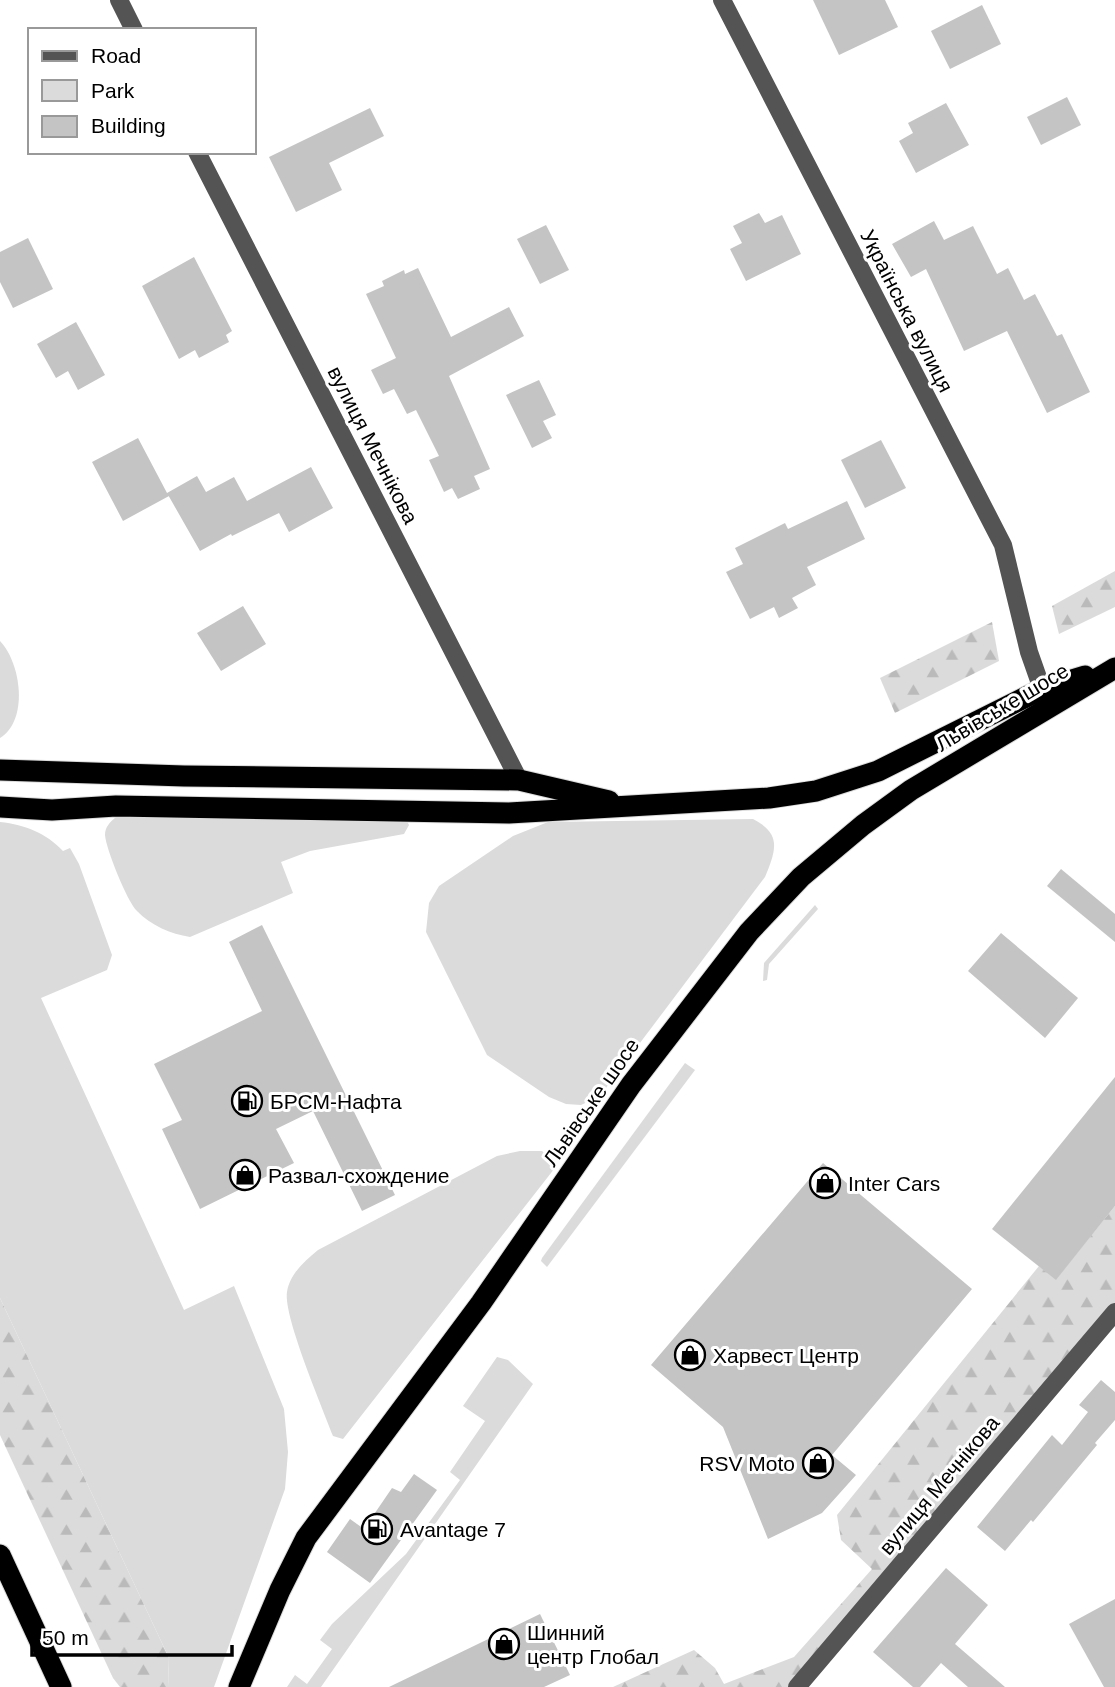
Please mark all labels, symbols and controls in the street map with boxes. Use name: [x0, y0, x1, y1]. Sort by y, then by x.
legend: [28, 28, 256, 154]
text: Road: [91, 44, 141, 67]
text: Park: [91, 79, 135, 102]
text: Building: [91, 114, 166, 137]
street label: Українська вулиця: [856, 226, 958, 396]
street label: вулиця Мечнікова: [323, 362, 423, 528]
street label: Львівське шосе: [932, 658, 1072, 756]
street label: Львівське шосе: [538, 1034, 644, 1170]
fuel station icon: БРСМ-Нафта: [230, 1084, 264, 1118]
place label: БРСМ-Нафта: [270, 1090, 402, 1113]
shop icon: Развал-схождение: [228, 1158, 262, 1192]
place label: Развал-схождение: [268, 1164, 449, 1187]
shop icon: Inter Cars: [808, 1166, 842, 1200]
place label: Inter Cars: [848, 1172, 940, 1195]
shop icon: Харвест Центр: [673, 1338, 707, 1372]
place label: Харвест Центр: [713, 1344, 859, 1367]
street label: вулиця Мечнікова: [874, 1411, 1004, 1559]
shop icon: RSV Moto: [801, 1446, 835, 1480]
place label: RSV Moto: [699, 1452, 795, 1475]
fuel station icon: Avantage 7: [360, 1512, 394, 1546]
place label: Avantage 7: [400, 1518, 506, 1541]
scale bar: [32, 1614, 231, 1658]
place label: Шинний центр Глобал: [527, 1621, 659, 1668]
text: 50 m: [42, 1626, 89, 1649]
shop icon: Шинний центр Глобал: [487, 1627, 521, 1661]

